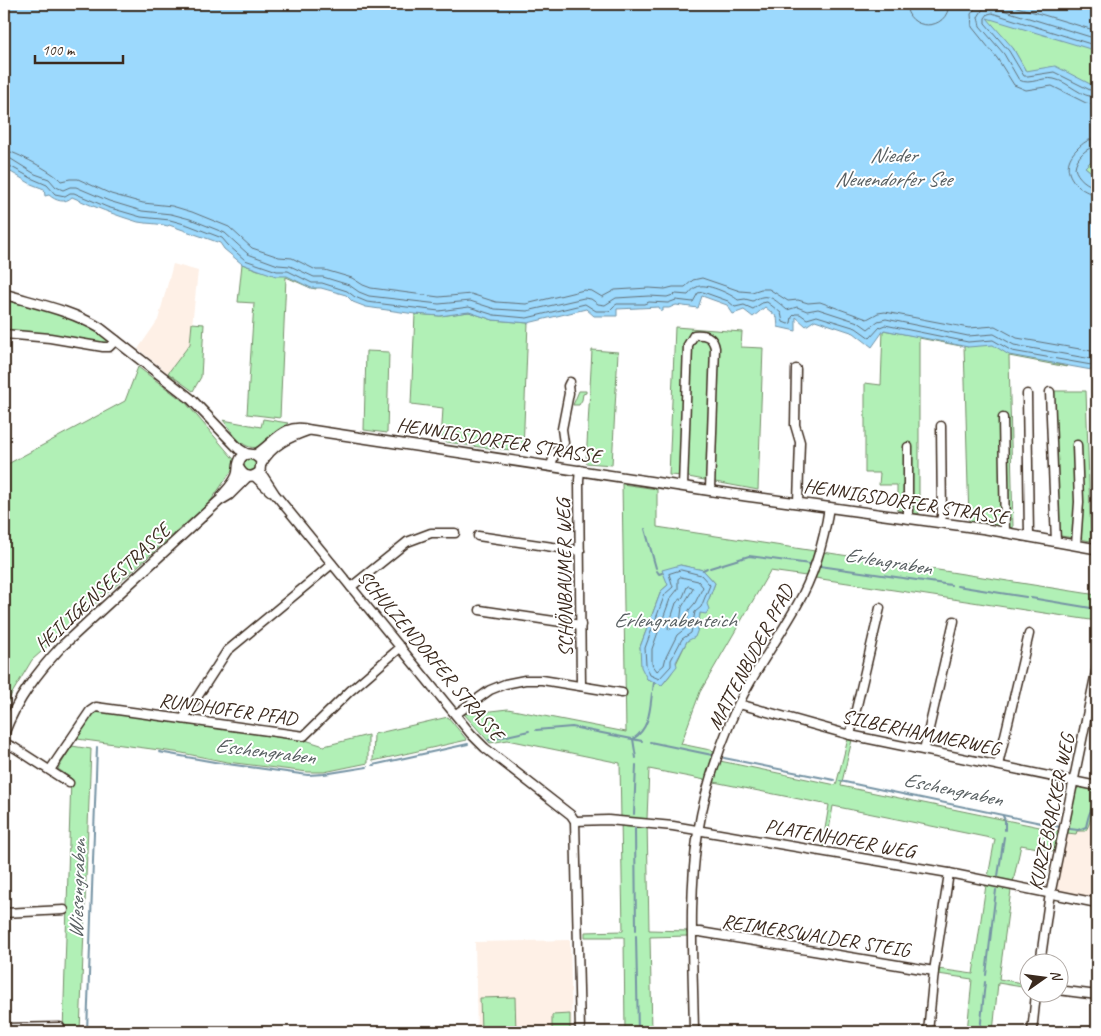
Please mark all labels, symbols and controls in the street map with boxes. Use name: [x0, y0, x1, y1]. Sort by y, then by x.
scale bar: [35, 32, 122, 64]
text: 100 m: [42, 41, 76, 60]
water label: Nieder Neuendorfer See: [835, 142, 954, 192]
street label: HENNIGSDORFER STRASSE: [395, 412, 606, 469]
street label: HENNIGSDORFER STRASSE: [802, 473, 1013, 530]
street label: SCHÖNBAUMER WEG: [551, 496, 578, 657]
street label: HEILIGENSEESTRASSE: [29, 516, 178, 657]
water label: Erlengraben: [843, 541, 935, 581]
street label: SCHULZENDORFER STRASSE: [352, 565, 511, 748]
street label: MATTENBUDER PFAD: [702, 579, 800, 734]
water label: Erlengrabenteich: [614, 607, 739, 633]
street label: RUNDHOFER PFAD: [158, 687, 301, 732]
street label: SILBERHAMMERWEG: [839, 704, 1005, 762]
street label: KURZEBRACKER WEG: [1023, 730, 1081, 892]
water label: Eschengraben: [214, 732, 318, 770]
water label: Eschengraben: [901, 766, 1006, 812]
street label: PLATENHOFER WEG: [763, 813, 919, 864]
water label: Wiesengraben: [62, 836, 92, 939]
street label: REIMERSWALDER STEIG: [720, 908, 914, 963]
north arrow: [1018, 954, 1068, 1004]
text: N: [1047, 969, 1066, 983]

